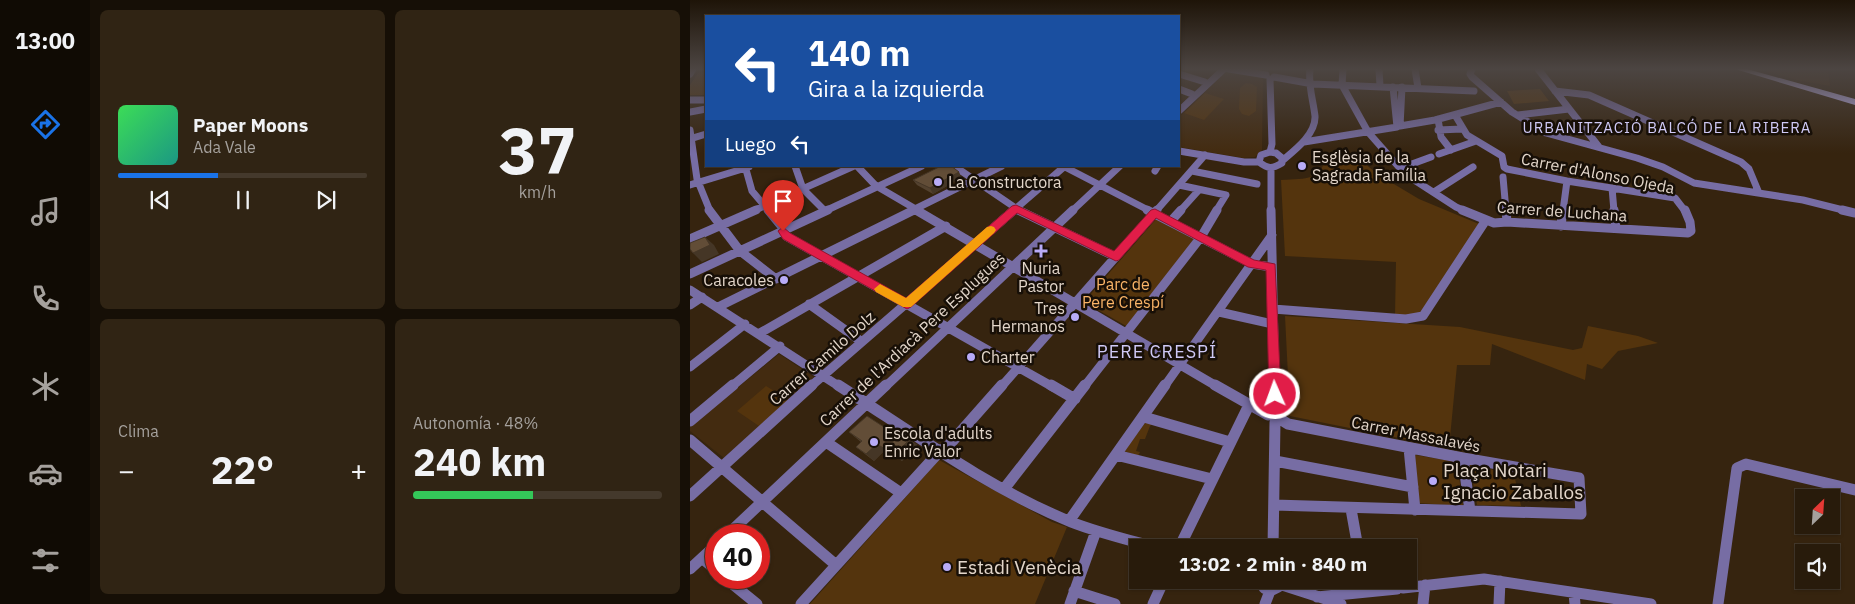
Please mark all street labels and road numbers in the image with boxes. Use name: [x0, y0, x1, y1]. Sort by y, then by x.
street label: Carrer d'Alonso Ojeda: [1519, 148, 1677, 198]
street label: Carrer de Luchana: [1496, 196, 1628, 226]
street label: Carrer de l'Ardiacà Pere Esplugues: [815, 248, 1009, 430]
street label: Carrer Camilo Dolz: [765, 307, 879, 409]
street label: Carrer Massalavés: [1350, 412, 1482, 456]

